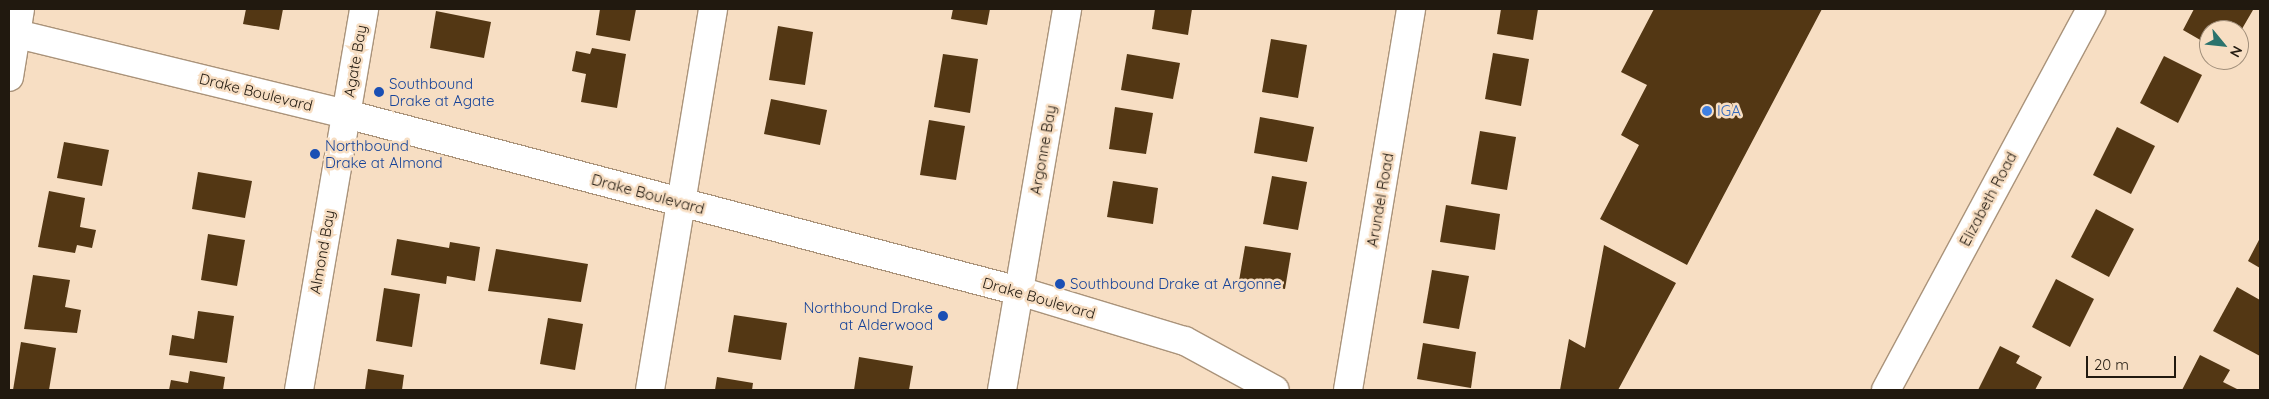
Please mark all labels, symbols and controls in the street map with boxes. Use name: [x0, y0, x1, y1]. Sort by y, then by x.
north arrow: [2199, 20, 2249, 70]
street label: Agate Bay: [340, 23, 370, 99]
text: N: [2226, 43, 2247, 60]
street label: Drake Boulevard: [197, 69, 315, 115]
place label: Southbound Drake at Agate: [389, 74, 495, 109]
marker: Southbound Drake at Agate: [373, 86, 385, 98]
place label: IGA: [1717, 102, 1741, 120]
street label: Argonne Bay: [1026, 104, 1060, 196]
marker: IGA: [1701, 105, 1713, 117]
place label: Northbound Drake at Almond: [325, 136, 443, 171]
marker: Northbound Drake at Almond: [309, 148, 321, 160]
street label: Elizabeth Road: [1956, 149, 2020, 249]
street label: Arundel Road: [1363, 152, 1397, 248]
street label: Drake Boulevard: [589, 170, 707, 218]
street label: Almond Bay: [306, 209, 338, 295]
street label: Drake Boulevard: [981, 273, 1097, 323]
place label: Southbound Drake at Argonne: [1070, 275, 1281, 293]
marker: Southbound Drake at Argonne: [1054, 278, 1066, 290]
place label: Northbound Drake at Alderwood: [803, 298, 933, 333]
marker: Northbound Drake at Alderwood: [937, 310, 949, 322]
scale bar: [2089, 346, 2179, 378]
text: 20 m: [2094, 355, 2129, 374]

